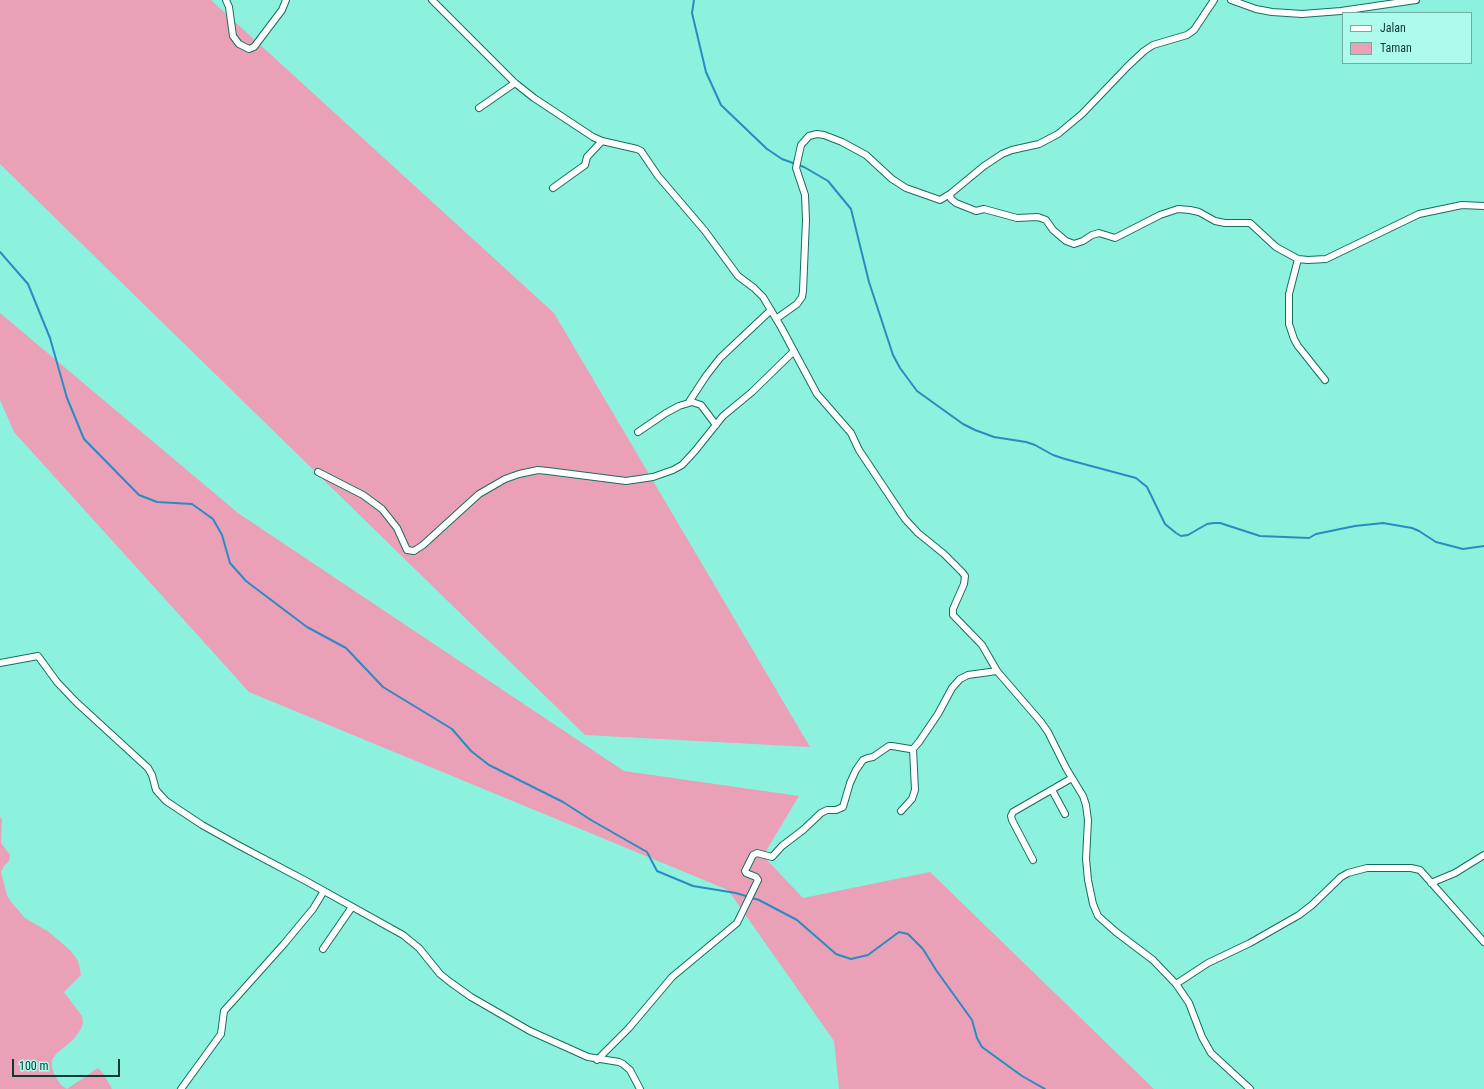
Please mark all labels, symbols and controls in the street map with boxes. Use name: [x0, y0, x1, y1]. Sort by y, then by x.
legend: [1342, 12, 1472, 64]
text: Jalan: [1380, 21, 1406, 35]
text: Taman: [1380, 41, 1412, 55]
scale bar: [14, 1051, 122, 1077]
text: 100 m: [19, 1059, 49, 1073]

